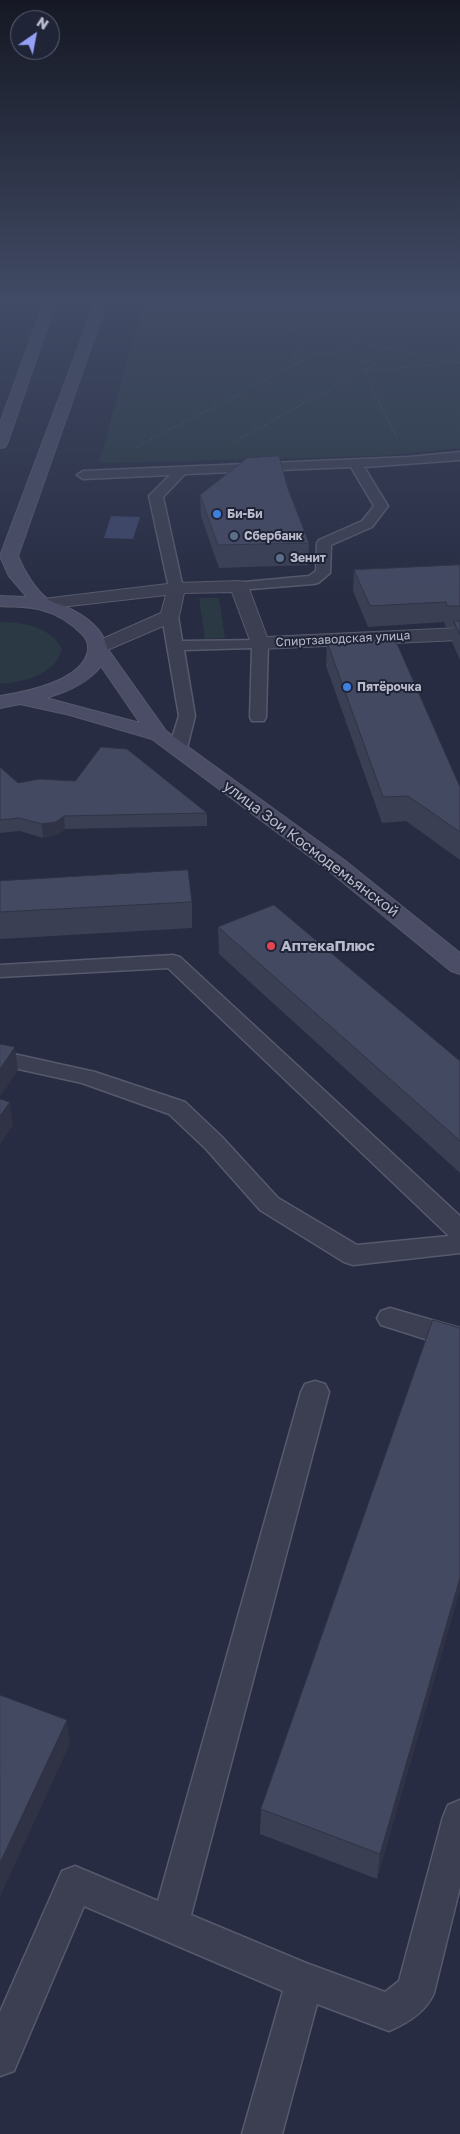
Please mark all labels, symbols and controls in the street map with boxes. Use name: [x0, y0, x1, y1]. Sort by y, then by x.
north arrow: [10, 10, 60, 60]
text: N: [34, 13, 52, 33]
place label: Би-Би: [227, 507, 263, 521]
marker: Би-Би: [211, 508, 223, 520]
place label: Сбербанк: [244, 529, 303, 543]
marker: Сбербанк: [228, 530, 240, 542]
place label: Зенит: [290, 551, 326, 565]
marker: Зенит: [274, 552, 286, 564]
street label: Спиртзаводская улица: [275, 628, 411, 650]
place label: Пятёрочка: [357, 680, 422, 694]
marker: Пятёрочка: [341, 681, 353, 693]
street label: улица Зои Космодемьянской: [220, 777, 402, 921]
place label: АптекаПлюс: [281, 937, 375, 955]
marker: АптекаПлюс: [265, 940, 277, 952]

